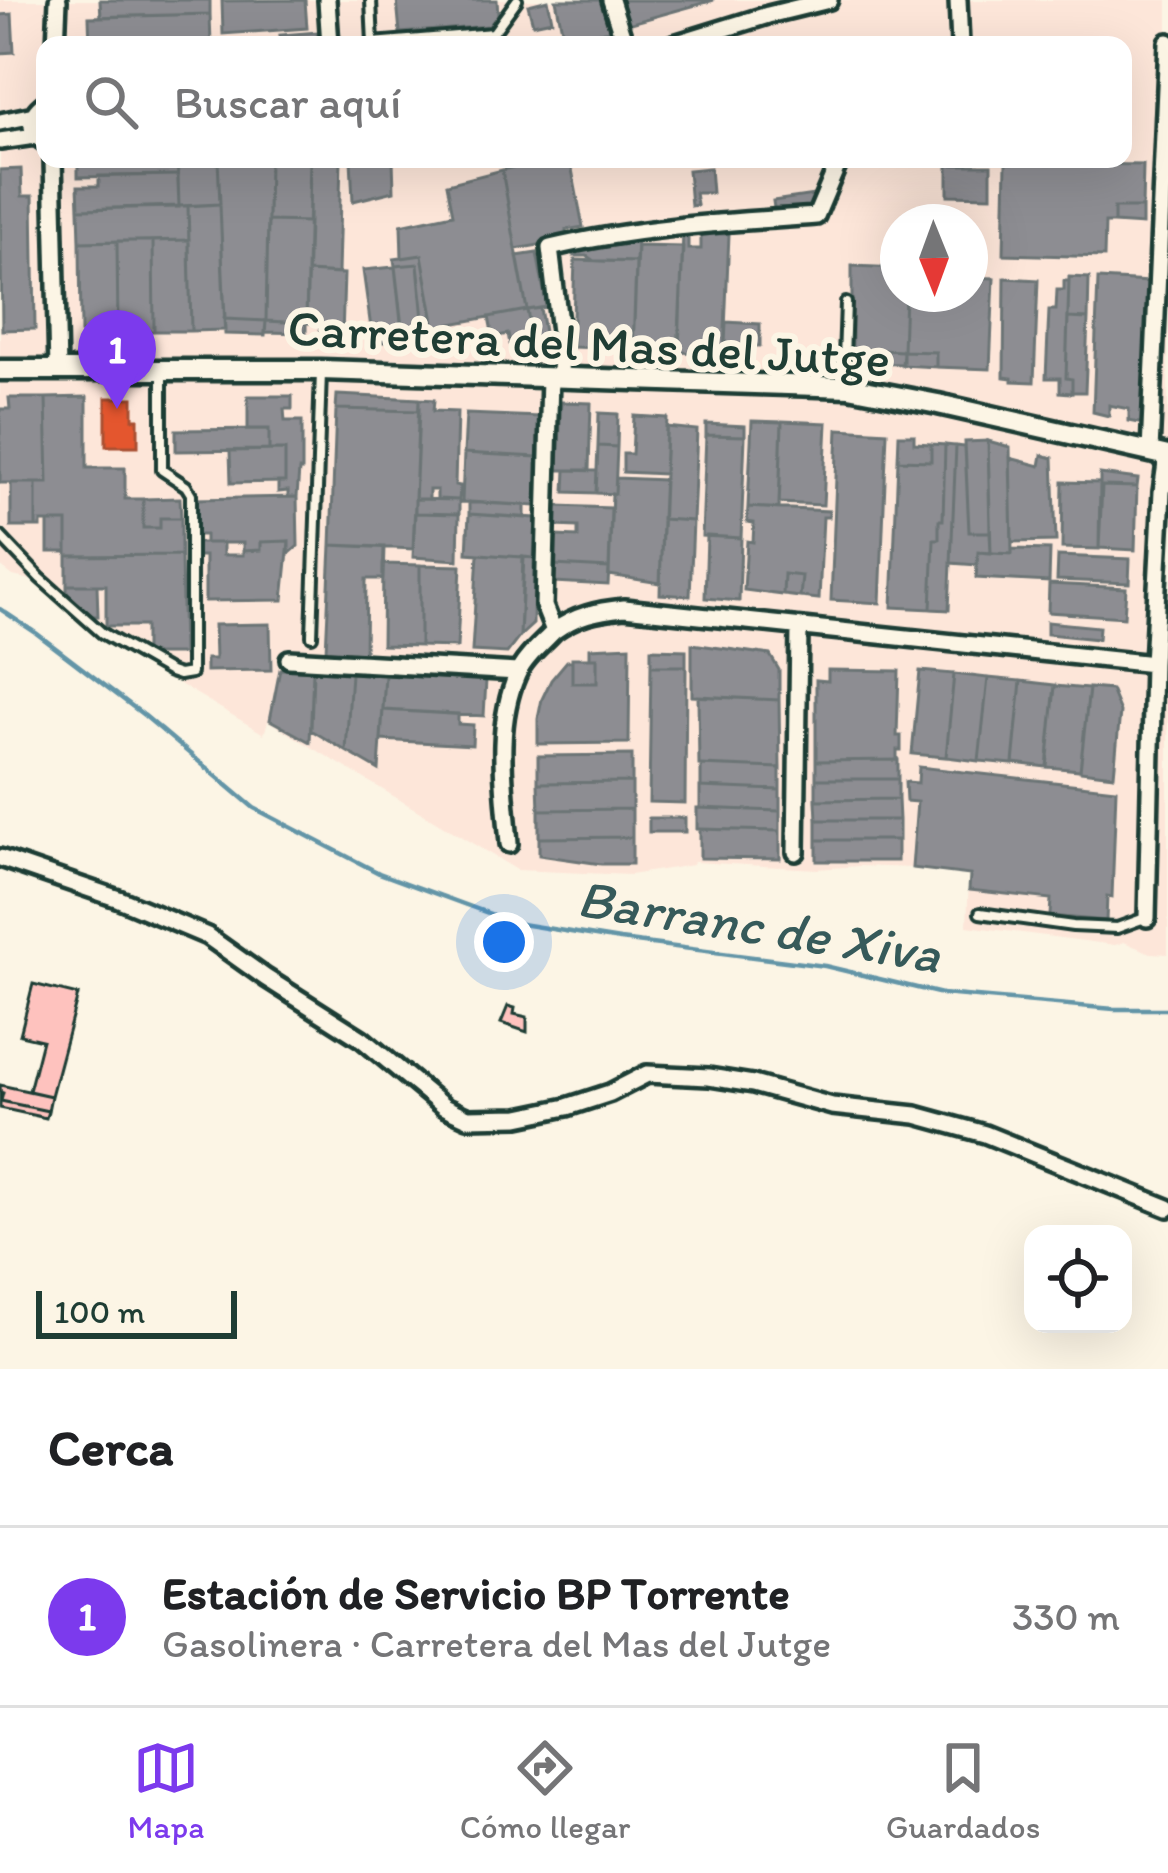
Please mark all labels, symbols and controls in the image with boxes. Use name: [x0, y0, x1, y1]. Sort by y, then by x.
search box: [36, 36, 1132, 168]
icon: search: [78, 69, 144, 135]
text: Buscar aquí: [174, 75, 401, 129]
north arrow: [880, 204, 988, 312]
street label: Carretera del Mas del Jutge: [286, 297, 892, 389]
pin: 1: [78, 310, 156, 409]
water label: Barranc de Xiva: [573, 865, 946, 987]
your location: [474, 912, 534, 972]
map controls: [1024, 1225, 1132, 1333]
button: locate: [1024, 1225, 1132, 1333]
scale bar: [36, 1285, 237, 1338]
text: 100 m: [54, 1292, 145, 1331]
text: Cerca: [48, 1417, 174, 1478]
text: Estación de Servicio BP Torrente: [162, 1566, 790, 1620]
text: 1: [78, 1593, 96, 1640]
text: 330 m: [1012, 1593, 1120, 1640]
text: Gasolinera · Carretera del Mas del Jutge: [162, 1620, 831, 1667]
tab: Mapa: [128, 1735, 204, 1846]
tab: Cómo llegar: [460, 1735, 631, 1846]
tab: Guardados: [886, 1735, 1040, 1846]

